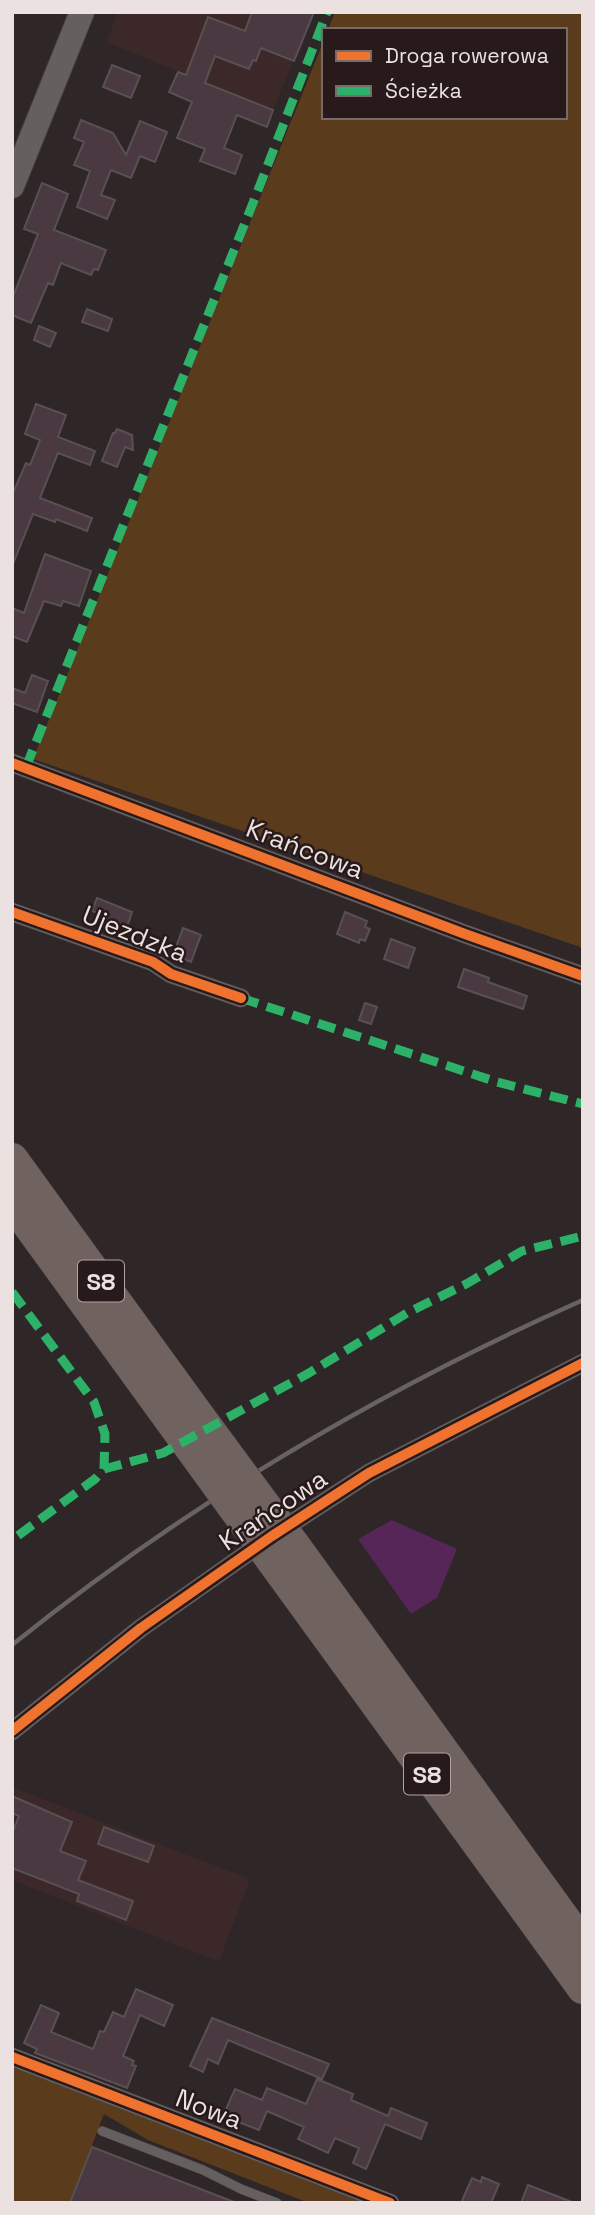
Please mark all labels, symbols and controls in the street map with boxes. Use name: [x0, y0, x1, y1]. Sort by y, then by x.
legend: [322, 28, 567, 119]
text: Droga rowerowa: [385, 42, 549, 69]
text: Ścieżka: [385, 77, 462, 104]
street label: Krańcowa: [241, 811, 369, 887]
street label: Ujezdzka: [77, 898, 193, 971]
road number: S8: [78, 1260, 124, 1302]
street label: Krańcowa: [212, 1461, 334, 1558]
road number: S8: [404, 1754, 450, 1794]
street label: Nowa: [171, 2081, 247, 2137]

